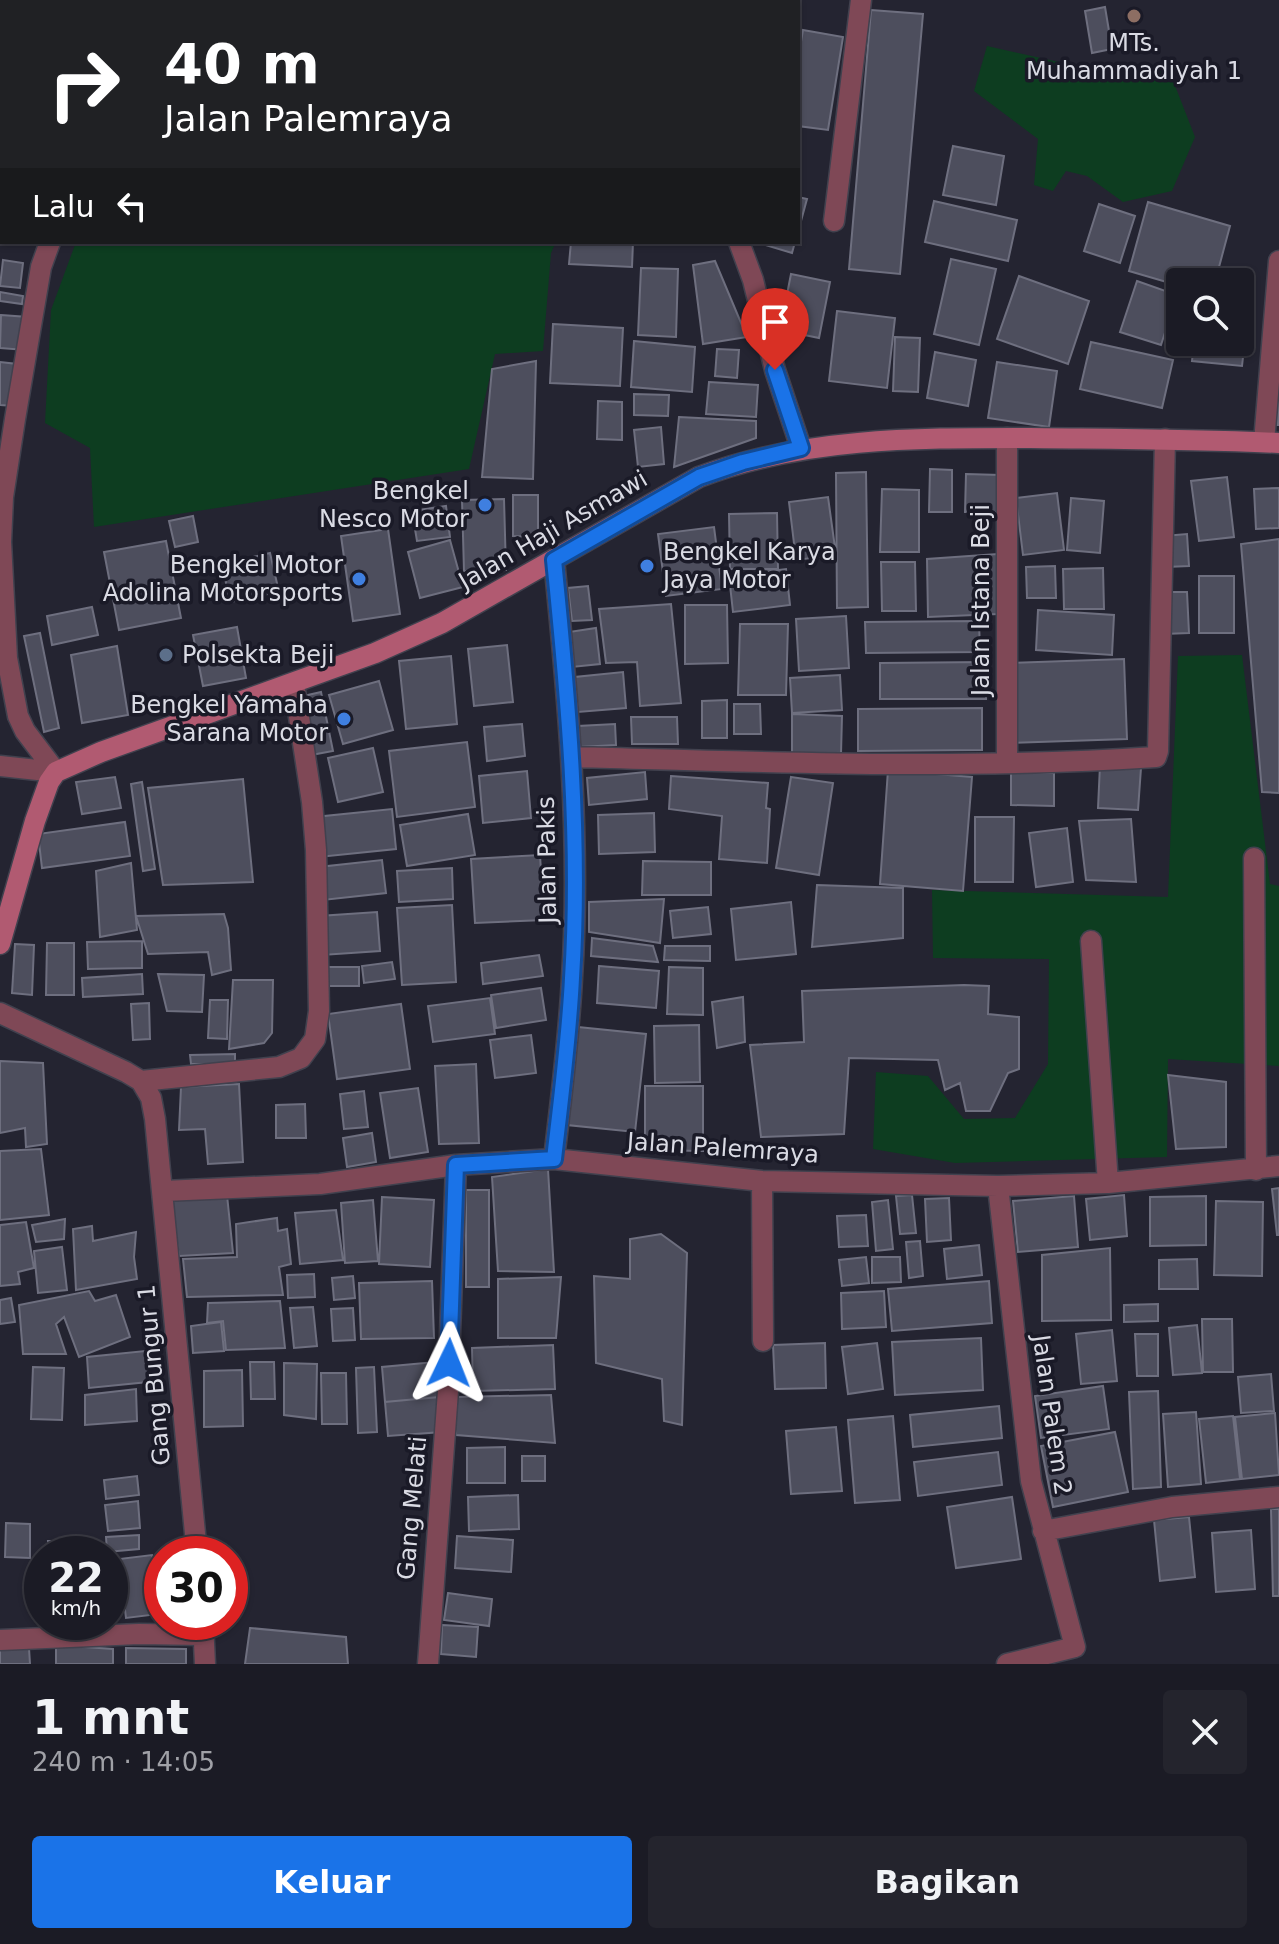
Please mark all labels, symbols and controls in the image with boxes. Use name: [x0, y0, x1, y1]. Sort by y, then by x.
marker: MTs. Muhammadiyah 1: [1125, 7, 1143, 25]
place label: MTs. Muhammadiyah 1: [1026, 29, 1242, 85]
text: 40 m: [164, 31, 320, 96]
icon: right: [32, 32, 136, 136]
text: Jalan Palemraya: [164, 98, 453, 139]
icon: left: [110, 184, 154, 228]
text: Lalu: [32, 189, 94, 224]
map controls: [1166, 268, 1254, 356]
button: search: [1166, 268, 1254, 356]
pin: [741, 288, 809, 370]
icon: arrive: [753, 300, 797, 344]
street label: Jalan Haji Asmawi: [452, 465, 652, 596]
place label: Bengkel Nesco Motor: [319, 477, 469, 533]
marker: Bengkel Nesco Motor: [476, 496, 494, 514]
street label: Jalan Istana Beji: [967, 504, 995, 698]
place label: Bengkel Karya Jaya Motor: [661, 538, 836, 594]
place label: Bengkel Motor Adolina Motorsports: [103, 551, 343, 607]
marker: Bengkel Karya Jaya Motor: [638, 557, 656, 575]
marker: Bengkel Motor Adolina Motorsports: [350, 570, 368, 588]
place label: Polsekta Beji: [182, 641, 334, 669]
marker: Polsekta Beji: [157, 646, 175, 664]
place label: Bengkel Yamaha Sarana Motor: [130, 691, 328, 747]
marker: Bengkel Yamaha Sarana Motor: [335, 710, 353, 728]
street label: Jalan Pakis: [532, 796, 562, 926]
street label: Jalan Palemraya: [624, 1127, 820, 1169]
street label: Gang Bungur 1: [132, 1283, 176, 1467]
position arrow: [407, 1321, 491, 1405]
street label: Jalan Palem 2: [1027, 1331, 1077, 1497]
street label: Gang Melati: [392, 1435, 432, 1581]
speed limit sign: 30: [144, 1536, 248, 1640]
text: 22: [48, 1555, 104, 1601]
text: km/h: [51, 1596, 101, 1620]
text: 1 mnt: [32, 1689, 189, 1745]
button: close: [1163, 1690, 1247, 1774]
text: 240 m · 14:05: [32, 1747, 215, 1777]
button: Keluar: [32, 1836, 632, 1928]
button: Bagikan: [648, 1836, 1247, 1928]

